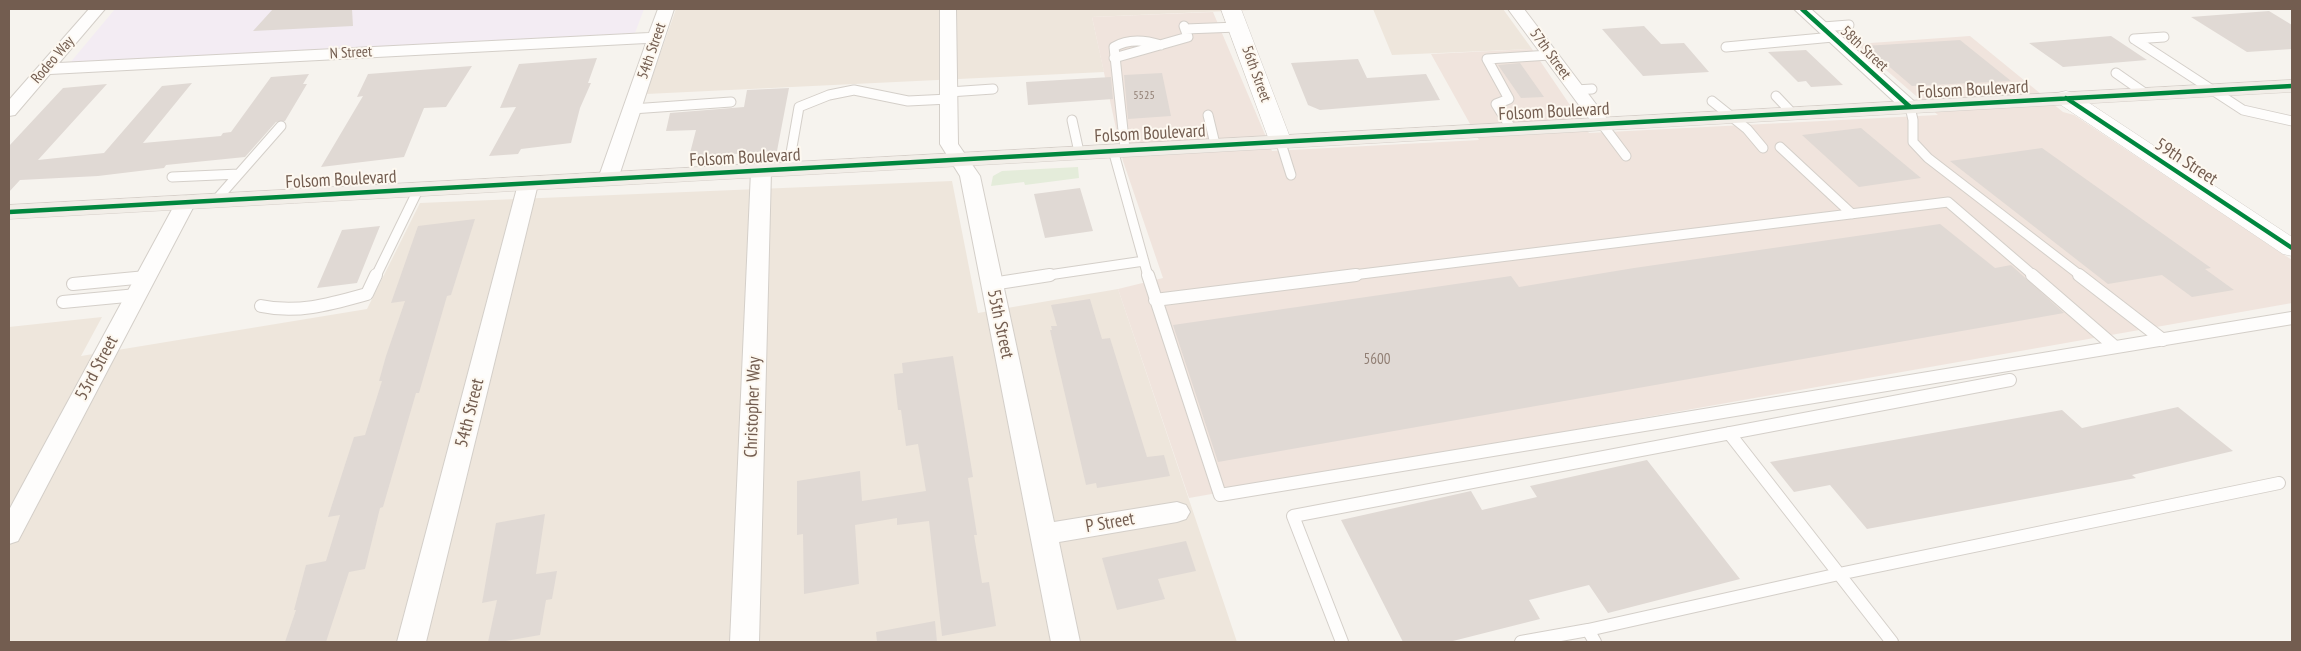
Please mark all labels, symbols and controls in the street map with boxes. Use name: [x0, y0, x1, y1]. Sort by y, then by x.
street label: 54th Street: [634, 20, 670, 82]
street label: 58th Street: [1836, 22, 1892, 76]
street label: 57th Street: [1526, 25, 1574, 83]
street label: Rodeo Way: [28, 33, 78, 87]
street label: N Street: [329, 43, 373, 63]
street label: 56th Street: [1238, 43, 1274, 105]
street label: Folsom Boulevard: [1917, 76, 2029, 104]
house number: 5525: [1133, 89, 1155, 103]
street label: Folsom Boulevard: [1498, 98, 1610, 126]
street label: Folsom Boulevard: [1094, 120, 1206, 148]
street label: 59th Street: [2151, 134, 2221, 190]
street label: Folsom Boulevard: [689, 144, 801, 172]
street label: Folsom Boulevard: [285, 166, 397, 194]
street label: 55th Street: [982, 287, 1018, 361]
street label: 53rd Street: [71, 332, 123, 404]
house number: 5600: [1364, 351, 1390, 369]
street label: Christopher Way: [740, 356, 766, 458]
street label: 54th Street: [451, 376, 489, 450]
street label: P Street: [1084, 508, 1136, 538]

